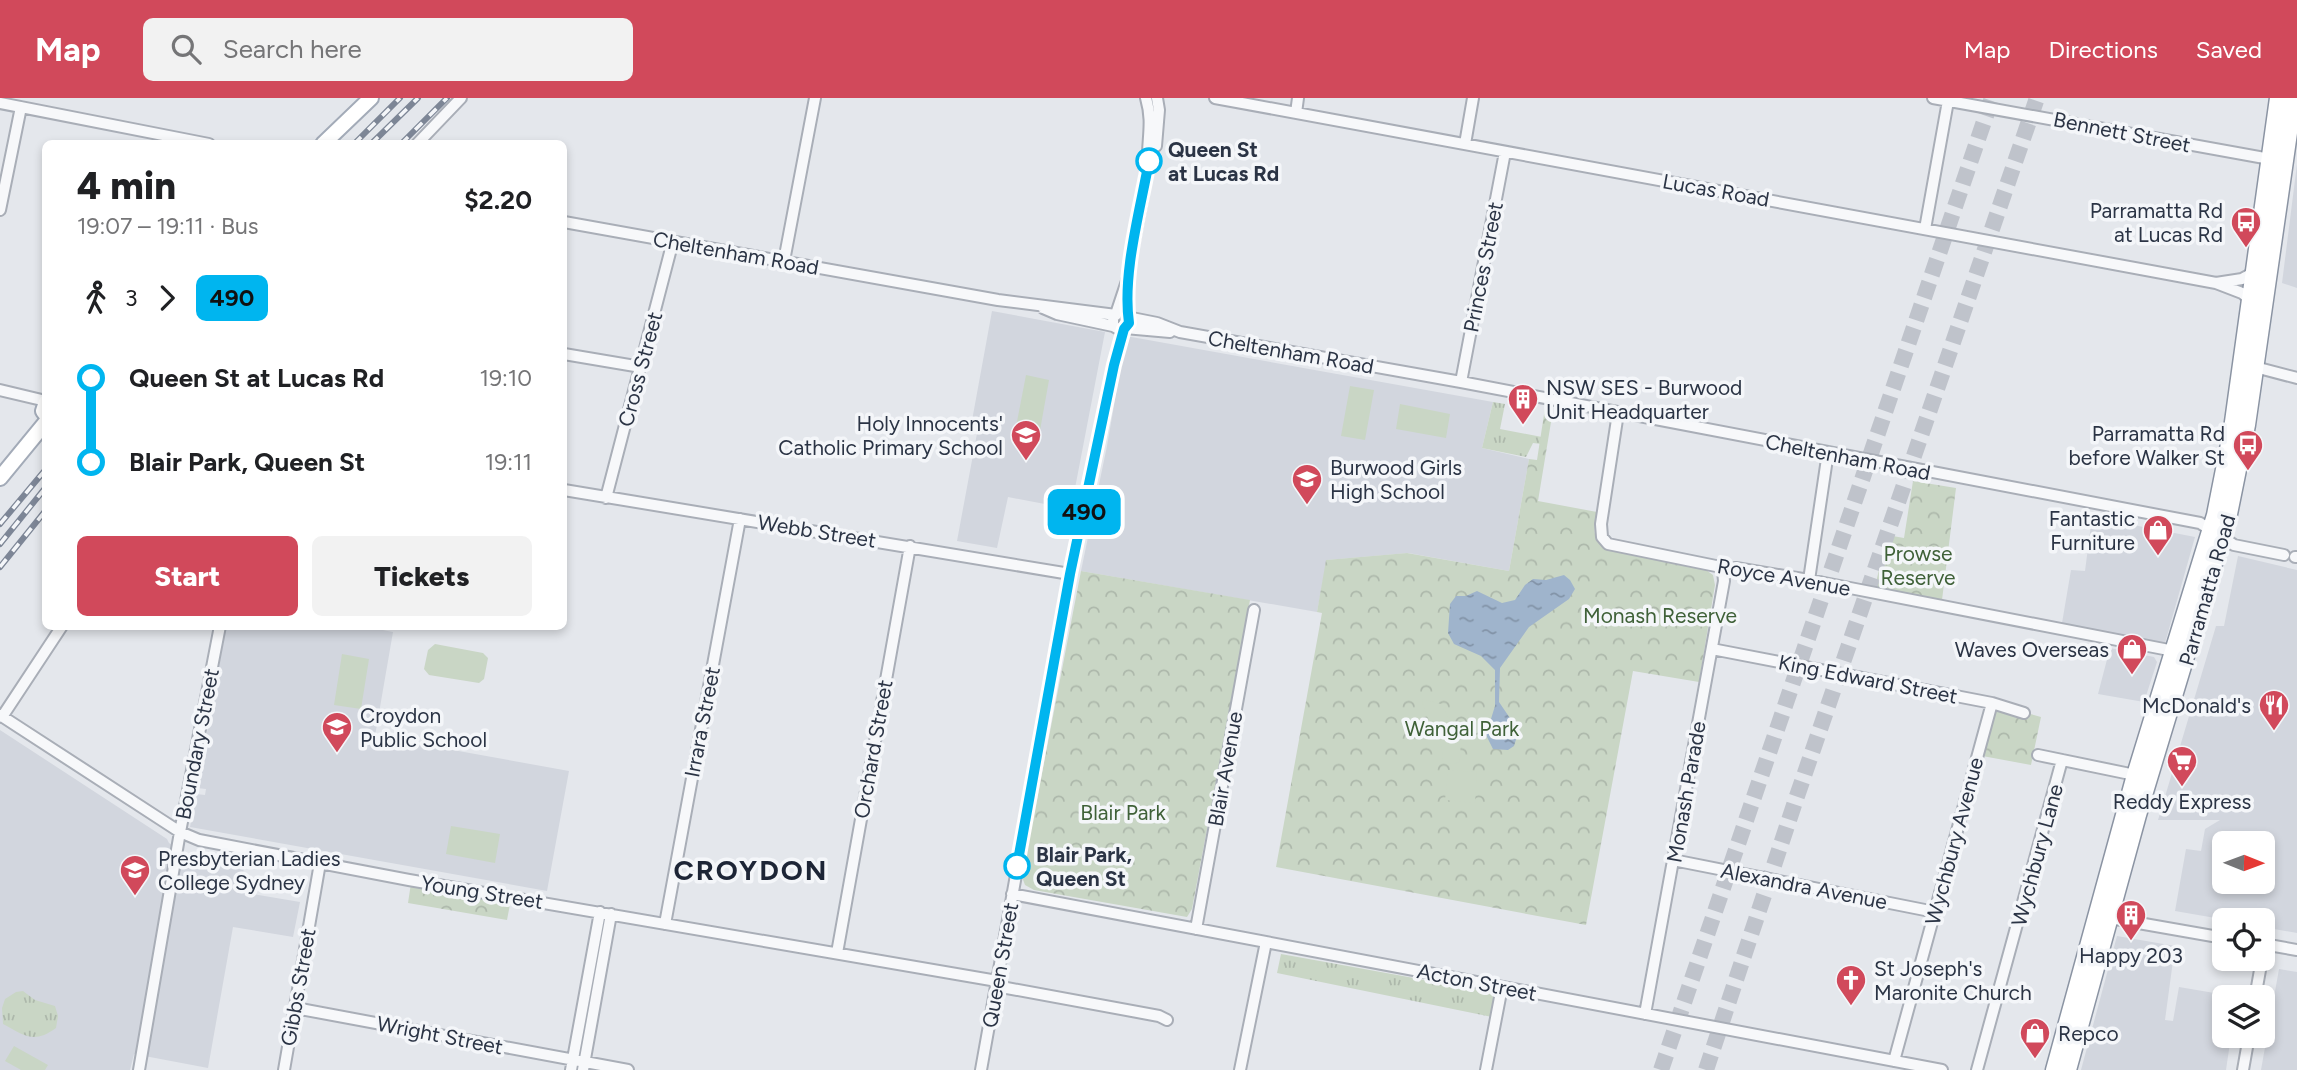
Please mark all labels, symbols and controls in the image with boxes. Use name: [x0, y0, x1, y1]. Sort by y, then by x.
search box: [143, 18, 633, 81]
text: Map: [35, 30, 101, 69]
icon: search: [167, 30, 205, 68]
text: Search here: [223, 33, 362, 65]
text: Map: [1964, 35, 2010, 64]
text: Directions: [2048, 35, 2158, 64]
text: Saved: [2196, 35, 2262, 64]
street label: Bennett Street: [2051, 106, 2193, 158]
place label: Queen St at Lucas Rd: [1168, 137, 1279, 186]
marker: Queen St at Lucas Rd: [1136, 148, 1162, 174]
text: 4 min: [77, 163, 176, 209]
street label: Lucas Road: [1661, 168, 1771, 212]
text: $2.20: [464, 184, 532, 216]
place label: Parramatta Rd at Lucas Rd: [2090, 198, 2223, 247]
street label: Princes Street: [1458, 200, 1508, 334]
bus stop icon: Parramatta Rd at Lucas Rd: [2229, 205, 2263, 249]
text: 19:07 – 19:11 · Bus: [77, 212, 259, 240]
street label: Cheltenham Road: [651, 226, 821, 280]
icon: walk: [77, 279, 115, 317]
icon: forward: [148, 279, 186, 317]
text: 490: [210, 283, 254, 312]
text: 3: [125, 284, 138, 312]
street label: Cross Street: [613, 309, 667, 429]
street label: Cheltenham Road: [1206, 325, 1376, 379]
text: Queen St at Lucas Rd: [129, 362, 384, 394]
text: 19:10: [479, 364, 532, 392]
place label: NSW SES - Burwood Unit Headquarter: [1546, 375, 1742, 424]
building icon: NSW SES - Burwood Unit Headquarter: [1506, 382, 1540, 426]
place label: Holy Innocents' Catholic Primary School: [778, 411, 1003, 460]
school or university icon: Holy Innocents' Catholic Primary School: [1009, 418, 1043, 462]
place label: Parramatta Rd before Walker St: [2068, 421, 2225, 470]
bus stop icon: Parramatta Rd before Walker St: [2231, 428, 2265, 472]
street label: Cheltenham Road: [1763, 429, 1933, 485]
text: Blair Park, Queen St: [129, 446, 365, 478]
text: 19:11: [485, 448, 532, 476]
place label: Burwood Girls High School: [1330, 455, 1462, 504]
school or university icon: Burwood Girls High School: [1290, 462, 1324, 506]
line badge: 490: [1044, 489, 1124, 535]
text: 490: [1062, 497, 1106, 526]
place label: Fantastic Furniture: [2049, 506, 2135, 555]
street label: Webb Street: [756, 509, 878, 553]
street label: Parramatta Road: [2173, 511, 2241, 669]
shop icon: Fantastic Furniture: [2141, 513, 2175, 557]
button: Start: [77, 536, 298, 616]
button: Tickets: [312, 536, 532, 616]
park label: Prowse Reserve: [1880, 541, 1956, 590]
street label: Royce Avenue: [1715, 553, 1853, 601]
park label: Monash Reserve: [1583, 603, 1737, 628]
shop icon: Waves Overseas: [2115, 632, 2149, 676]
place label: Waves Overseas: [1955, 637, 2109, 662]
street label: King Edward Street: [1776, 649, 1960, 709]
street label: Irrara Street: [679, 664, 725, 780]
street label: Boundary Street: [170, 666, 224, 822]
street label: Orchard Street: [848, 678, 898, 820]
restaurant icon: McDonald's: [2257, 688, 2291, 732]
place label: McDonald's: [2142, 693, 2251, 718]
place label: Croydon Public School: [360, 703, 487, 752]
school or university icon: Croydon Public School: [320, 710, 354, 754]
street label: Blair Avenue: [1203, 710, 1247, 828]
park label: Wangal Park: [1405, 716, 1520, 741]
street label: Monash Parade: [1661, 719, 1711, 865]
supermarket icon: Reddy Express: [2165, 744, 2199, 788]
street label: Wychbury Avenue: [1920, 754, 1988, 928]
street label: Wychbury Lane: [2006, 781, 2068, 929]
place label: Reddy Express: [2113, 789, 2251, 814]
park label: Blair Park: [1080, 800, 1166, 825]
north arrow: [2212, 831, 2275, 894]
map controls: [2212, 831, 2275, 1048]
place label: Blair Park, Queen St: [1036, 842, 1132, 891]
place label: Presbyterian Ladies College Sydney: [158, 846, 341, 895]
school or university icon: Presbyterian Ladies College Sydney: [118, 853, 152, 897]
district label: CROYDON: [673, 853, 829, 887]
marker: Blair Park, Queen St: [1004, 853, 1030, 879]
street label: Alexandra Avenue: [1719, 858, 1889, 914]
street label: Young Street: [419, 870, 545, 914]
building icon: Happy 203: [2114, 898, 2148, 942]
street label: Queen Street: [977, 900, 1023, 1030]
button: locate: [2212, 908, 2275, 971]
street label: Gibbs Street: [275, 926, 321, 1048]
place label: Happy 203: [2079, 943, 2183, 968]
place label: St Joseph's Maronite Church: [1874, 956, 2032, 1005]
street label: Acton Street: [1415, 958, 1539, 1006]
church icon: St Joseph's Maronite Church: [1834, 963, 1868, 1007]
button: layers: [2212, 985, 2275, 1048]
street label: Wright Street: [375, 1011, 505, 1059]
shop icon: Repco: [2018, 1016, 2052, 1060]
place label: Repco: [2058, 1021, 2119, 1046]

